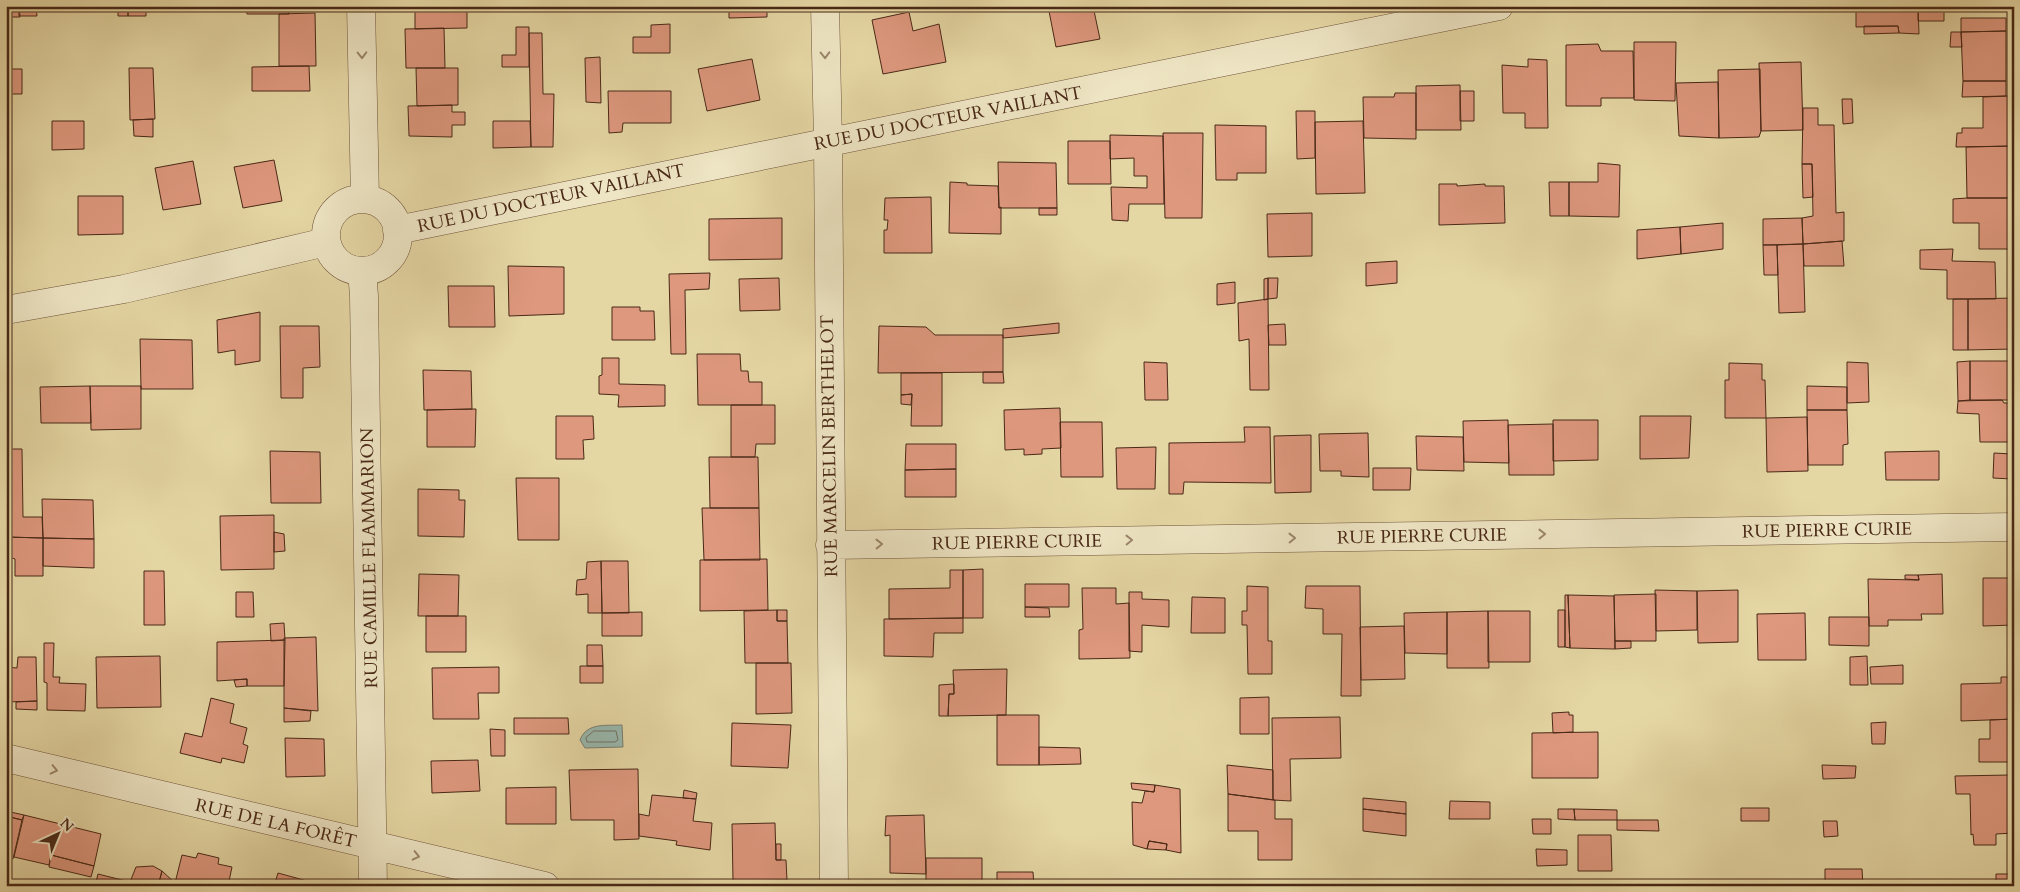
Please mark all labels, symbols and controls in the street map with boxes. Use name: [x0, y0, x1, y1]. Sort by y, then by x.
one-way arrow: [357, 52, 367, 59]
one-way arrow: [820, 52, 830, 59]
street label: RUE DU DOCTEUR VAILLANT: [812, 80, 1084, 157]
street label: RUE DU DOCTEUR VAILLANT: [415, 158, 687, 239]
street label: RUE MARCELIN BERTHELOT: [815, 315, 844, 577]
street label: RUE CAMILLE FLAMMARION: [355, 427, 384, 689]
street label: RUE PIERRE CURIE: [1742, 517, 1912, 544]
street label: RUE PIERRE CURIE: [1337, 523, 1507, 550]
street label: RUE PIERRE CURIE: [932, 529, 1102, 556]
one-way arrow: [1538, 529, 1546, 539]
one-way arrow: [1288, 533, 1296, 543]
one-way arrow: [1126, 535, 1133, 545]
one-way arrow: [876, 539, 883, 549]
one-way arrow: [49, 764, 58, 775]
street label: RUE DE LA FORÊT: [193, 793, 359, 854]
north arrow: [32, 810, 82, 860]
text: N: [56, 814, 78, 836]
one-way arrow: [412, 850, 421, 861]

